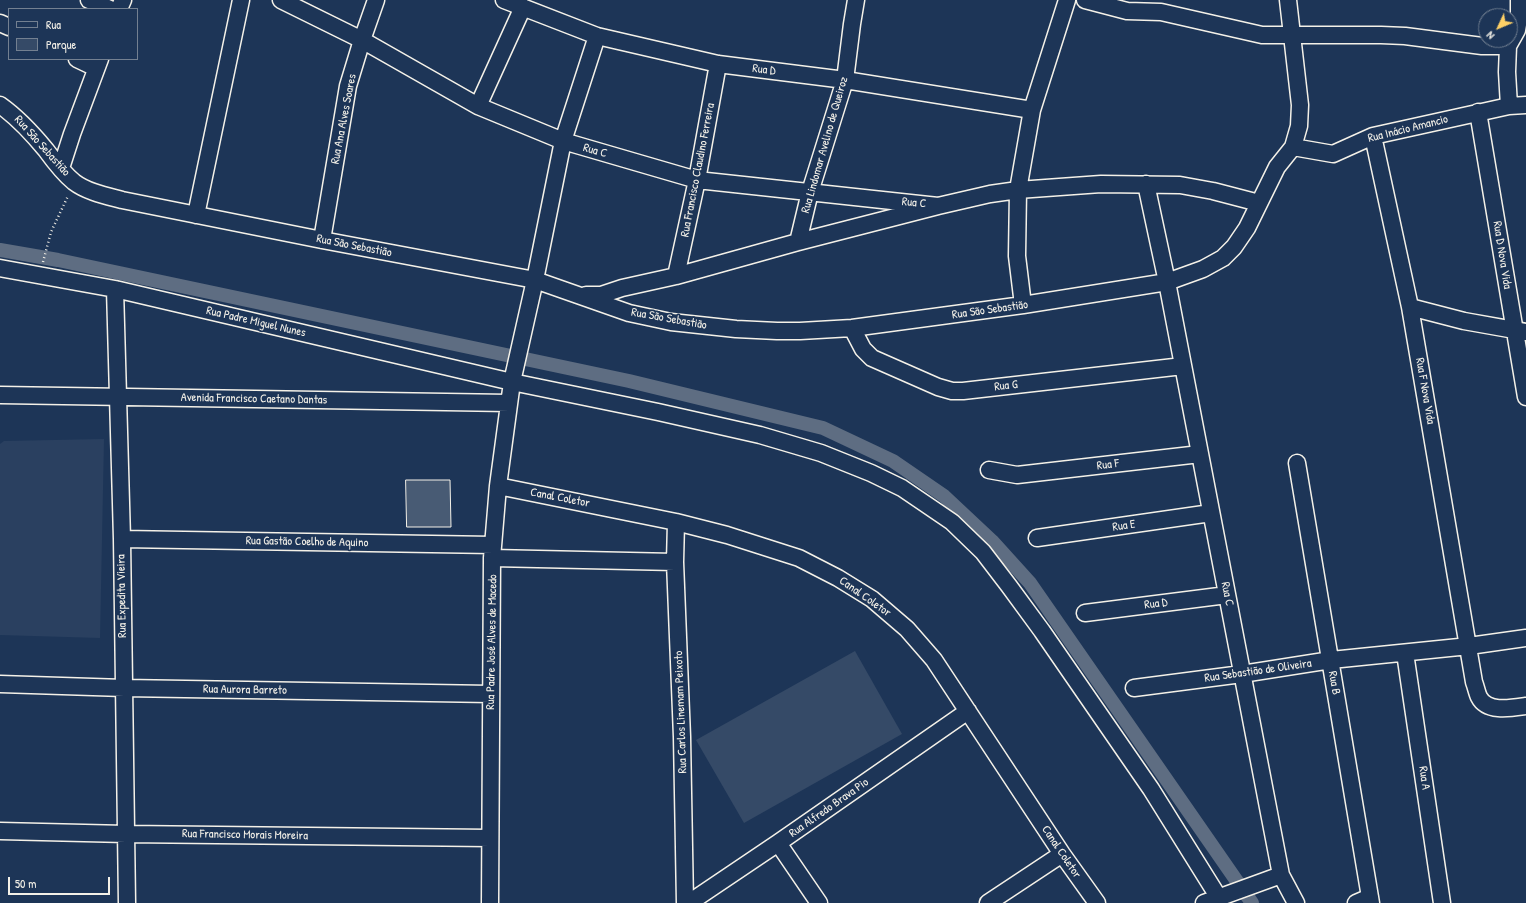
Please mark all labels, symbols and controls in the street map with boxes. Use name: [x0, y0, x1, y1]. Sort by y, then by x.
legend: [8, 8, 138, 60]
north arrow: [1478, 8, 1518, 48]
text: Rua: [46, 16, 61, 33]
text: N: [1483, 29, 1497, 43]
text: Parque: [46, 36, 76, 53]
street label: Rua D: [752, 61, 776, 79]
street label: Rua Ana Alves Soares: [328, 73, 360, 165]
street label: Rua Lindomar Avelino de Queiroz: [799, 75, 851, 215]
street label: Rua Francisco Claudino Ferreira: [678, 102, 718, 238]
street label: Rua Inácio Amancio: [1367, 112, 1449, 146]
street label: Rua São Sebastião: [11, 113, 73, 179]
street label: Rua C: [581, 141, 609, 161]
street label: Rua C: [901, 195, 927, 211]
street label: Rua D Nova Vida: [1490, 220, 1514, 290]
street label: Rua São Sebastião: [315, 232, 393, 260]
street label: Rua São Sebastião: [951, 298, 1029, 322]
street label: Rua Padre Miguel Nunes: [205, 304, 307, 340]
street label: Rua São Sebastião: [630, 305, 708, 333]
street label: Rua F Nova Vida: [1412, 357, 1438, 425]
street label: Rua G: [994, 378, 1018, 394]
street label: Avenida Francisco Caetano Dantas: [181, 391, 327, 407]
street label: Rua F: [1096, 457, 1120, 473]
street label: Canal Coletor: [529, 485, 591, 511]
street label: Rua E: [1112, 517, 1136, 535]
street label: Rua Gastão Coelho de Aquino: [246, 534, 368, 550]
street label: Rua Expedita Vieira: [114, 554, 130, 638]
street label: Rua Padre José Alves de Macedo: [484, 574, 500, 710]
street label: Canal Coletor: [836, 574, 894, 620]
street label: Rua C: [1218, 581, 1236, 607]
street label: Rua D: [1144, 595, 1168, 613]
street label: Rua Carlos Linemam Peixoto: [672, 651, 690, 773]
street label: Rua Sebastião de Oliveira: [1204, 656, 1312, 686]
street label: Rua B: [1325, 670, 1343, 696]
street label: Rua Aurora Barreto: [203, 682, 287, 698]
street label: Rua A: [1415, 765, 1433, 791]
street label: Rua Alfredo Brava Pio: [786, 775, 872, 841]
street label: Canal Coletor: [1038, 823, 1084, 881]
street label: Rua Francisco Morais Moreira: [182, 827, 308, 843]
scale bar: [10, 869, 112, 895]
text: 50 m: [15, 875, 36, 892]

